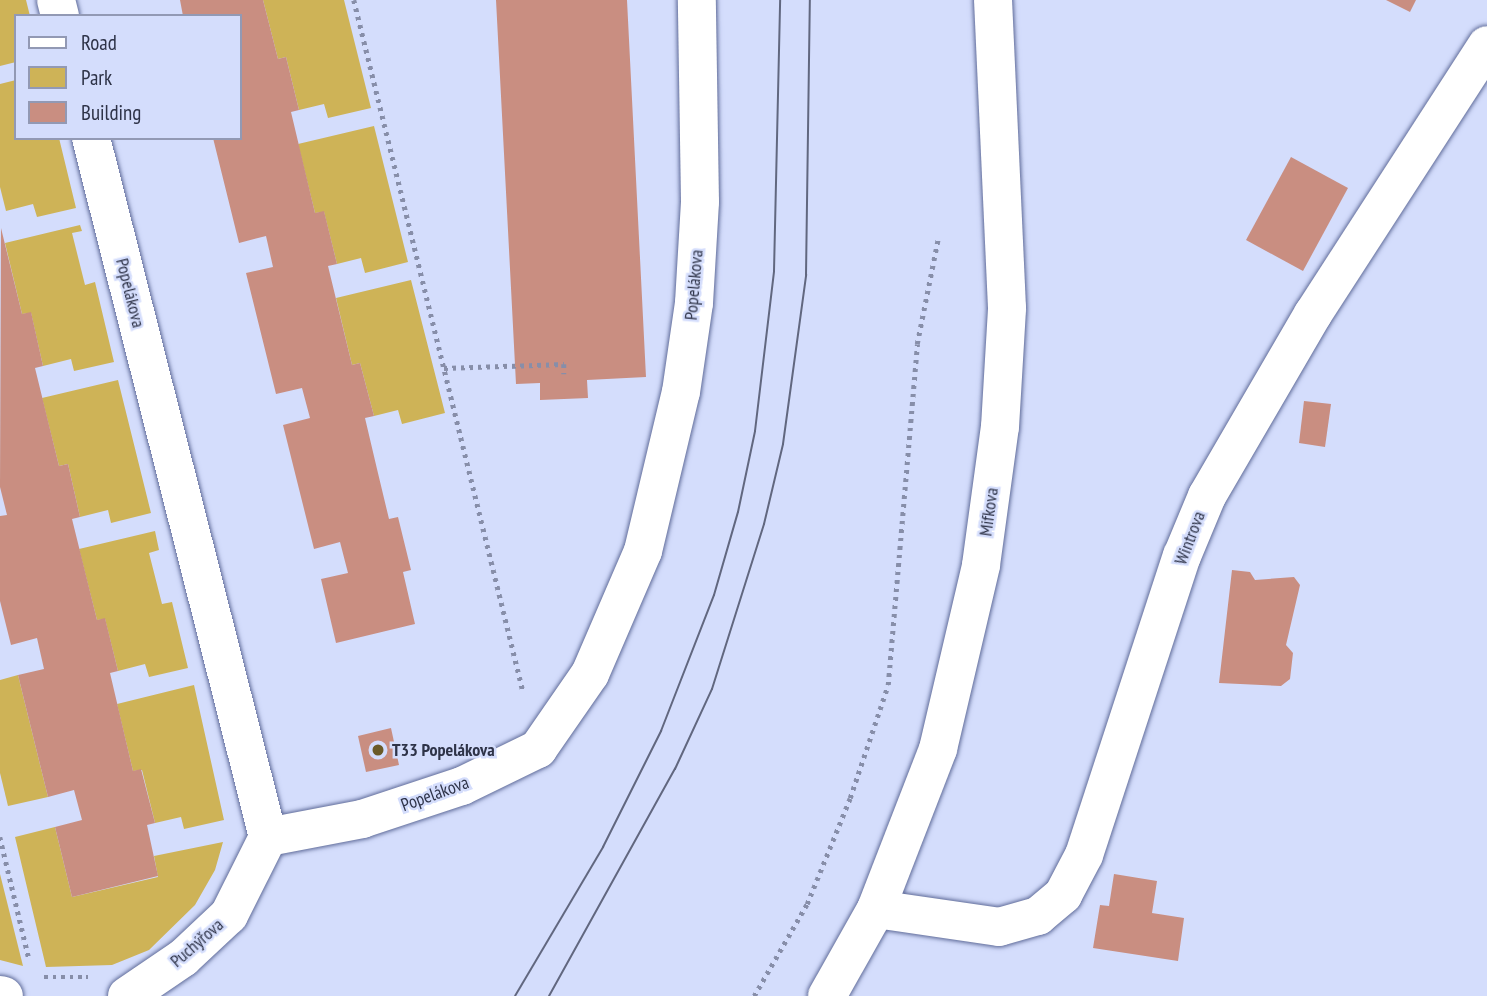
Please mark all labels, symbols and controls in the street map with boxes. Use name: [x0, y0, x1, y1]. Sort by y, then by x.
legend: [14, 14, 242, 140]
text: Road: [81, 29, 117, 56]
text: Park: [81, 64, 112, 91]
text: Building: [81, 99, 141, 126]
street label: Popelákova: [680, 249, 708, 321]
street label: Popelákova: [111, 256, 149, 330]
street label: Mifkova: [975, 486, 1003, 538]
street label: Wintrova: [1170, 508, 1210, 568]
place label: T33 Popelákova: [392, 739, 495, 761]
marker: T33 Popelákova: [370, 742, 386, 758]
street label: Popelákova: [398, 772, 472, 816]
street label: Puchýřova: [166, 914, 228, 972]

